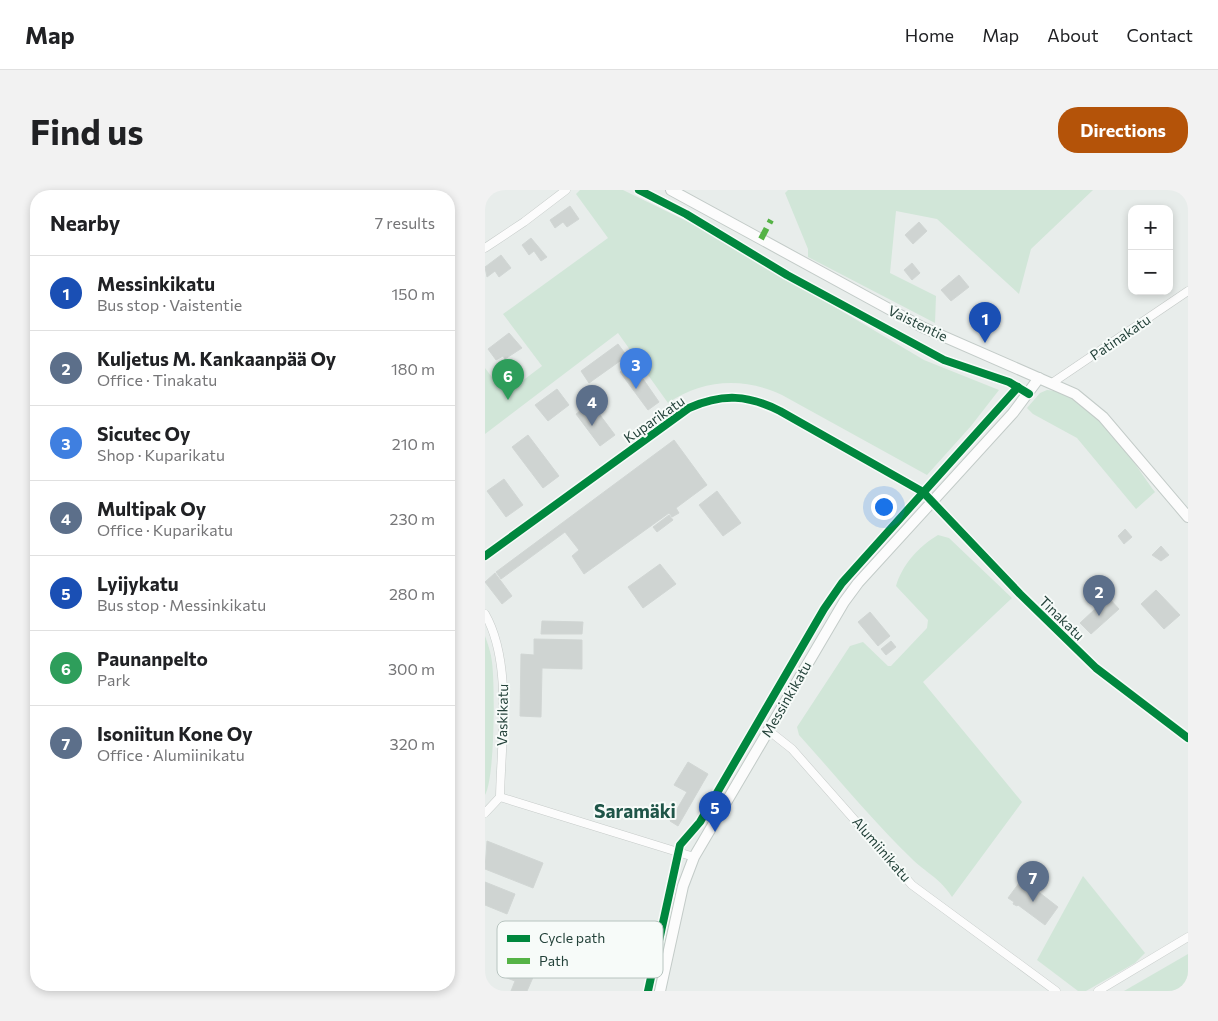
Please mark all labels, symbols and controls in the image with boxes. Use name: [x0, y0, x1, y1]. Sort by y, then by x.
text: Map: [25, 20, 75, 49]
text: Home: [905, 24, 954, 46]
text: Map: [982, 24, 1019, 46]
text: About: [1047, 24, 1099, 46]
text: Contact: [1127, 24, 1193, 46]
button: Directions: [1058, 107, 1188, 153]
text: Find us: [30, 109, 144, 152]
map controls: [1128, 205, 1173, 295]
button: +: [1128, 205, 1173, 250]
text: Nearby: [50, 210, 120, 235]
text: 7 results: [375, 213, 435, 232]
button: −: [1128, 250, 1173, 295]
text: Messinkikatu: [97, 272, 215, 295]
text: 1: [62, 284, 70, 303]
text: 150 m: [392, 284, 435, 303]
text: Bus stop · Vaistentie: [97, 295, 242, 314]
street label: Vaistentie: [886, 301, 950, 345]
pin: 1: [969, 302, 1001, 343]
street label: Patinakatu: [1087, 311, 1153, 363]
text: Kuljetus M. Kankaanpää Oy: [97, 347, 336, 370]
pin: 3: [620, 348, 652, 389]
text: 2: [61, 359, 71, 378]
text: 180 m: [391, 359, 435, 378]
pin: 6: [492, 359, 524, 400]
text: Office · Tinakatu: [97, 370, 217, 389]
pin: 4: [576, 385, 608, 426]
street label: Kuparikatu: [620, 392, 688, 446]
text: Sicutec Oy: [97, 422, 190, 445]
text: 3: [61, 434, 71, 453]
text: 210 m: [392, 434, 435, 453]
text: Shop · Kuparikatu: [97, 445, 225, 464]
your location: [871, 494, 897, 520]
text: Multipak Oy: [97, 497, 206, 520]
text: 4: [61, 509, 71, 528]
text: 230 m: [390, 509, 435, 528]
text: Office · Kuparikatu: [97, 520, 233, 539]
text: Lyijykatu: [97, 572, 179, 595]
pin: 2: [1083, 575, 1115, 616]
text: 5: [61, 584, 71, 603]
text: 280 m: [389, 584, 435, 603]
street label: Tinakatu: [1036, 592, 1088, 644]
text: Bus stop · Messinkikatu: [97, 595, 266, 614]
text: Paunanpelto: [97, 647, 208, 670]
street label: Messinkikatu: [757, 658, 815, 740]
text: 6: [61, 659, 71, 678]
text: 300 m: [388, 659, 435, 678]
text: Park: [97, 670, 130, 689]
street label: Vaskikatu: [493, 684, 511, 746]
text: Isoniitun Kone Oy: [97, 722, 253, 745]
text: 7: [62, 734, 70, 753]
text: 320 m: [390, 734, 435, 753]
text: Office · Alumiinikatu: [97, 745, 245, 764]
pin: 5: [699, 791, 731, 832]
district label: Saramäki: [594, 799, 676, 822]
street label: Alumiinikatu: [849, 813, 915, 885]
pin: 7: [1017, 861, 1049, 902]
legend: [497, 921, 663, 978]
text: Cycle path: [539, 929, 605, 946]
text: Path: [539, 952, 569, 969]

